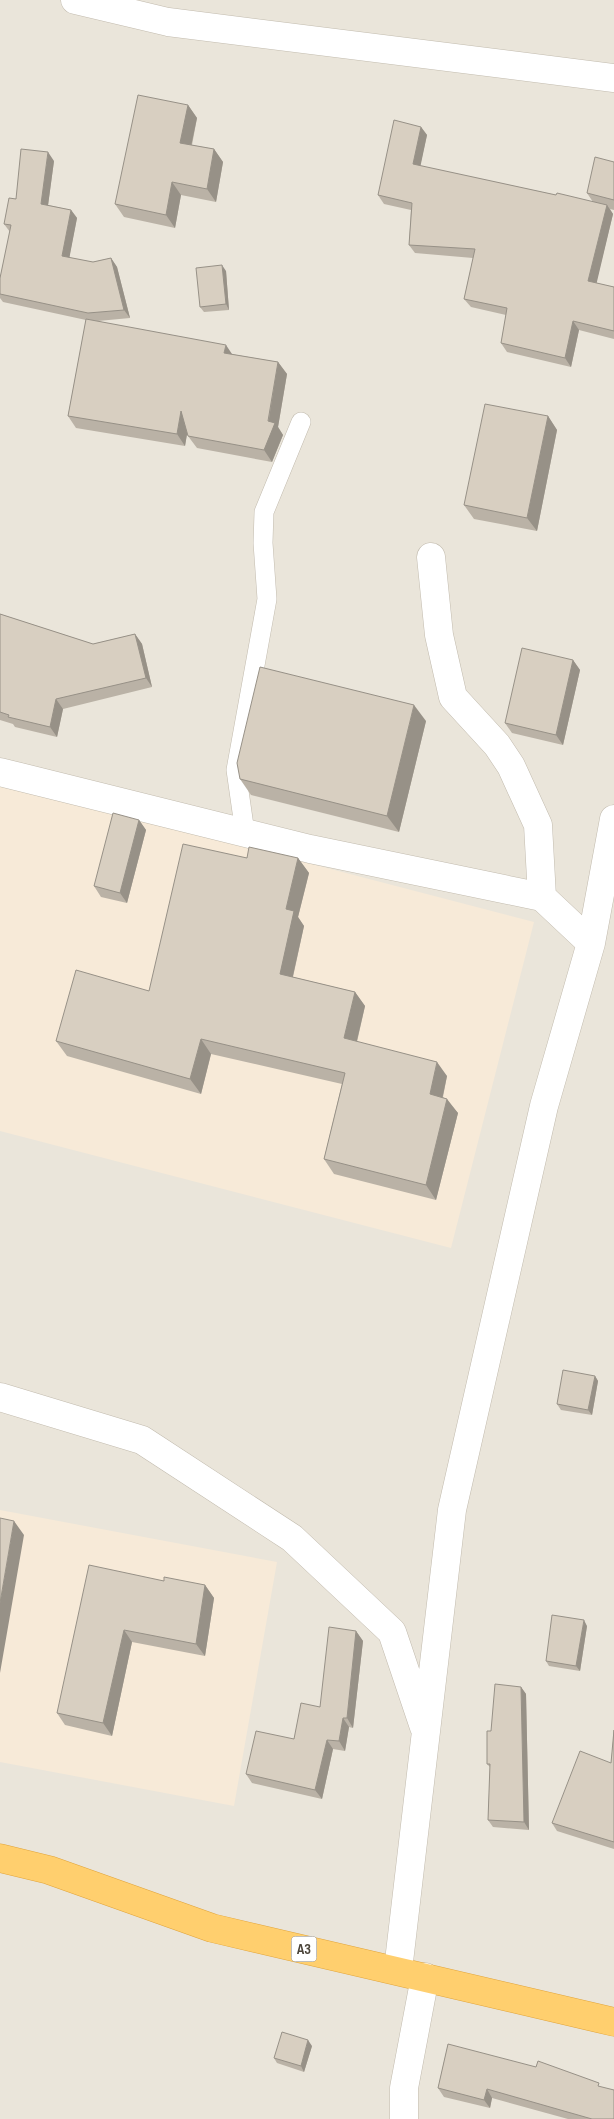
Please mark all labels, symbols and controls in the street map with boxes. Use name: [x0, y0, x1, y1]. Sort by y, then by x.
road number: A3: [292, 1936, 316, 1962]

